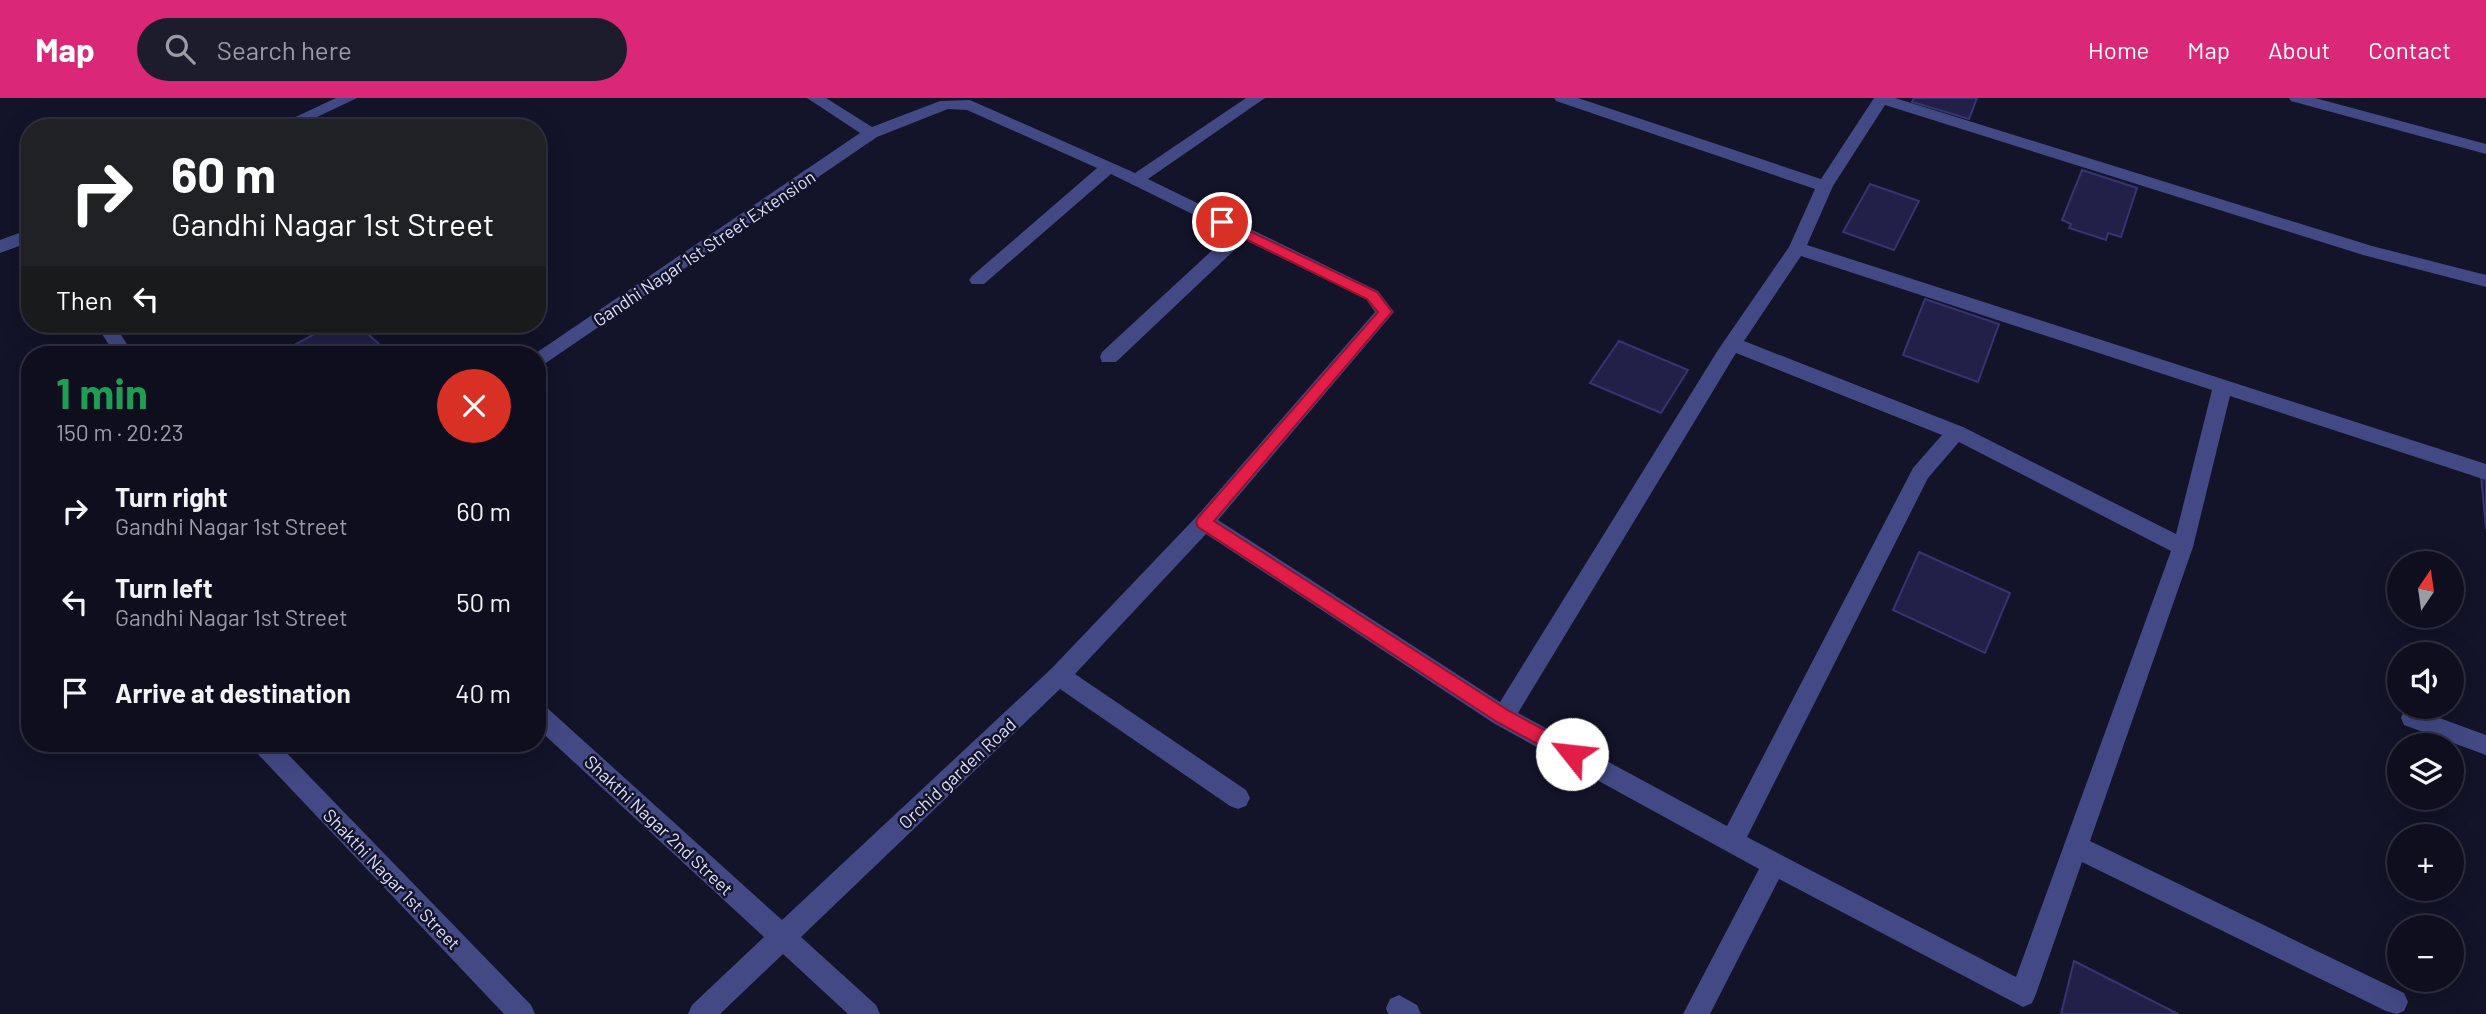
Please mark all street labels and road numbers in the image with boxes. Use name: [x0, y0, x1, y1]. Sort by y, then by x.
street label: Gandhi Nagar 1st Street Extension: [589, 165, 819, 331]
street label: Orchid garden Road: [894, 713, 1020, 833]
street label: Shakthi Nagar 2nd Street: [580, 750, 738, 900]
street label: Shakthi Nagar 1st Street: [319, 804, 465, 954]

